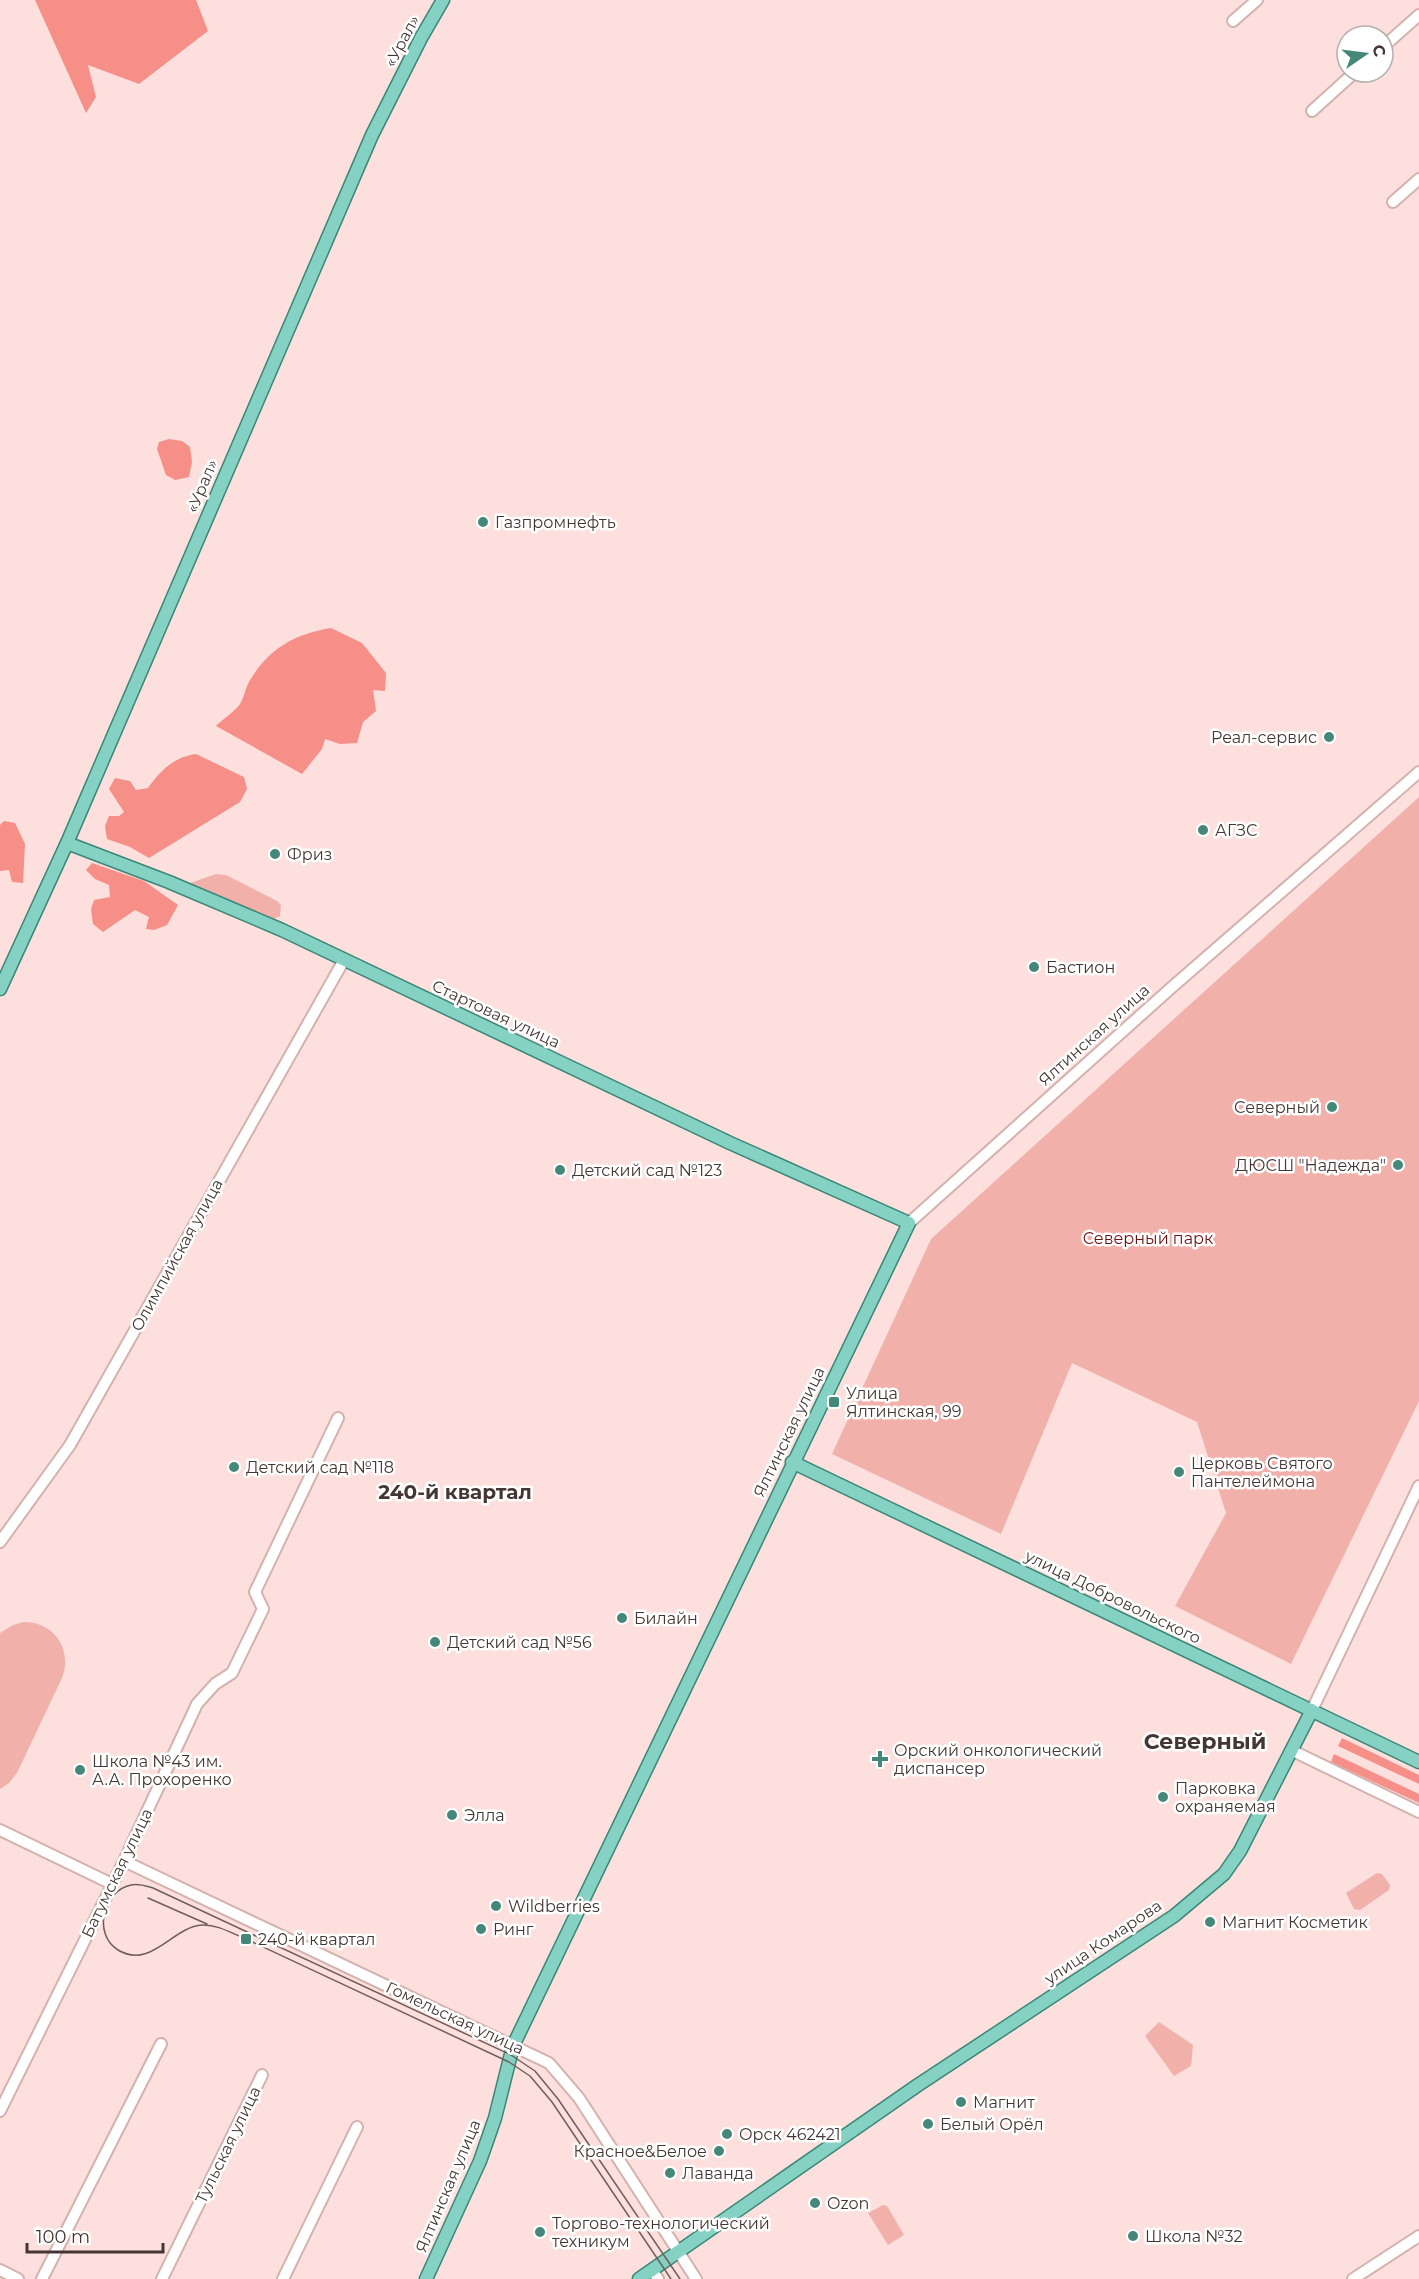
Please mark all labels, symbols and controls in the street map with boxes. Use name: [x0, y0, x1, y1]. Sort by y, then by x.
street label: «Урал»: [380, 12, 424, 70]
north arrow: [1335, 24, 1395, 84]
text: С: [1368, 43, 1390, 59]
street label: «Урал»: [182, 457, 222, 515]
place label: Газпромнефть: [495, 513, 616, 532]
marker: Газпромнефть: [476, 515, 490, 529]
place label: Реал-сервис: [1211, 728, 1317, 747]
marker: Реал-сервис: [1322, 730, 1336, 744]
place label: АГЗС: [1215, 821, 1257, 840]
marker: АГЗС: [1196, 823, 1210, 837]
place label: Фриз: [287, 845, 332, 864]
marker: Фриз: [268, 847, 282, 861]
place label: Бастион: [1046, 958, 1115, 977]
marker: Бастион: [1027, 960, 1041, 974]
street label: Стартовая улица: [429, 976, 563, 1052]
street label: Ялтинская улица: [1035, 980, 1153, 1090]
place label: Северный: [1234, 1098, 1320, 1117]
marker: Северный: [1325, 1100, 1339, 1114]
place label: ДЮСШ "Надежда": [1235, 1156, 1386, 1175]
marker: ДЮСШ "Надежда": [1391, 1158, 1405, 1172]
place label: Детский сад №123: [572, 1161, 722, 1180]
marker: Детский сад №123: [553, 1163, 567, 1177]
street label: Олимпийская улица: [127, 1176, 227, 1334]
park label: Северный парк: [1083, 1229, 1214, 1248]
street label: Ялтинская улица: [749, 1364, 829, 1500]
place label: Улица Ялтинская, 99: [846, 1384, 961, 1421]
marker: Улица Ялтинская, 99: [827, 1395, 841, 1409]
place label: Церковь Святого Пантелеймона: [1191, 1454, 1333, 1491]
place label: Детский сад №118: [246, 1458, 394, 1477]
marker: Детский сад №118: [227, 1460, 241, 1474]
marker: Церковь Святого Пантелеймона: [1172, 1465, 1186, 1479]
district label: 240-й квартал: [378, 1480, 532, 1504]
street label: улица Добровольского: [1021, 1546, 1204, 1648]
place label: Билайн: [634, 1609, 698, 1628]
marker: Билайн: [615, 1611, 629, 1625]
place label: Детский сад №56: [447, 1633, 592, 1652]
marker: Детский сад №56: [428, 1635, 442, 1649]
district label: Северный: [1144, 1728, 1266, 1755]
place label: Орский онкологический диспансер: [894, 1741, 1102, 1778]
marker: Орский онкологический диспансер: [871, 1750, 889, 1768]
place label: Школа №43 им. А.А. Прохоренко: [92, 1752, 232, 1789]
marker: Школа №43 им. А.А. Прохоренко: [73, 1763, 87, 1777]
place label: Парковка охраняемая: [1175, 1779, 1276, 1816]
marker: Парковка охраняемая: [1156, 1790, 1170, 1804]
street label: Батумская улица: [77, 1805, 157, 1941]
place label: Элла: [464, 1806, 505, 1825]
marker: Элла: [445, 1808, 459, 1822]
street label: улица Комарова: [1040, 1896, 1165, 1989]
place label: Wildberries: [508, 1897, 600, 1916]
marker: Wildberries: [489, 1899, 503, 1913]
place label: Магнит Косметик: [1222, 1913, 1369, 1932]
marker: Магнит Косметик: [1203, 1915, 1217, 1929]
place label: Ринг: [493, 1920, 534, 1939]
marker: Ринг: [474, 1922, 488, 1936]
place label: 240-й квартал: [258, 1930, 375, 1949]
marker: 240-й квартал: [239, 1932, 253, 1946]
street label: Гомельская улица: [383, 1978, 527, 2058]
street label: Тульская улица: [191, 2083, 265, 2207]
place label: Магнит: [973, 2093, 1035, 2112]
marker: Магнит: [954, 2095, 968, 2109]
place label: Белый Орёл: [940, 2115, 1044, 2134]
street label: Ялтинская улица: [411, 2117, 485, 2255]
marker: Белый Орёл: [921, 2117, 935, 2131]
place label: Орск 462421: [739, 2125, 841, 2144]
marker: Орск 462421: [720, 2127, 734, 2141]
place label: Красное&Белое: [574, 2142, 707, 2161]
marker: Красное&Белое: [712, 2144, 726, 2158]
place label: Лаванда: [682, 2164, 754, 2183]
marker: Лаванда: [663, 2166, 677, 2180]
place label: Ozon: [827, 2194, 869, 2213]
marker: Ozon: [808, 2196, 822, 2210]
place label: Торгово-технологический техникум: [552, 2214, 770, 2251]
scale bar: [27, 2216, 164, 2254]
marker: Торгово-технологический техникум: [533, 2225, 547, 2239]
text: 100 m: [36, 2226, 90, 2248]
place label: Школа №32: [1145, 2227, 1243, 2246]
marker: Школа №32: [1126, 2229, 1140, 2243]

